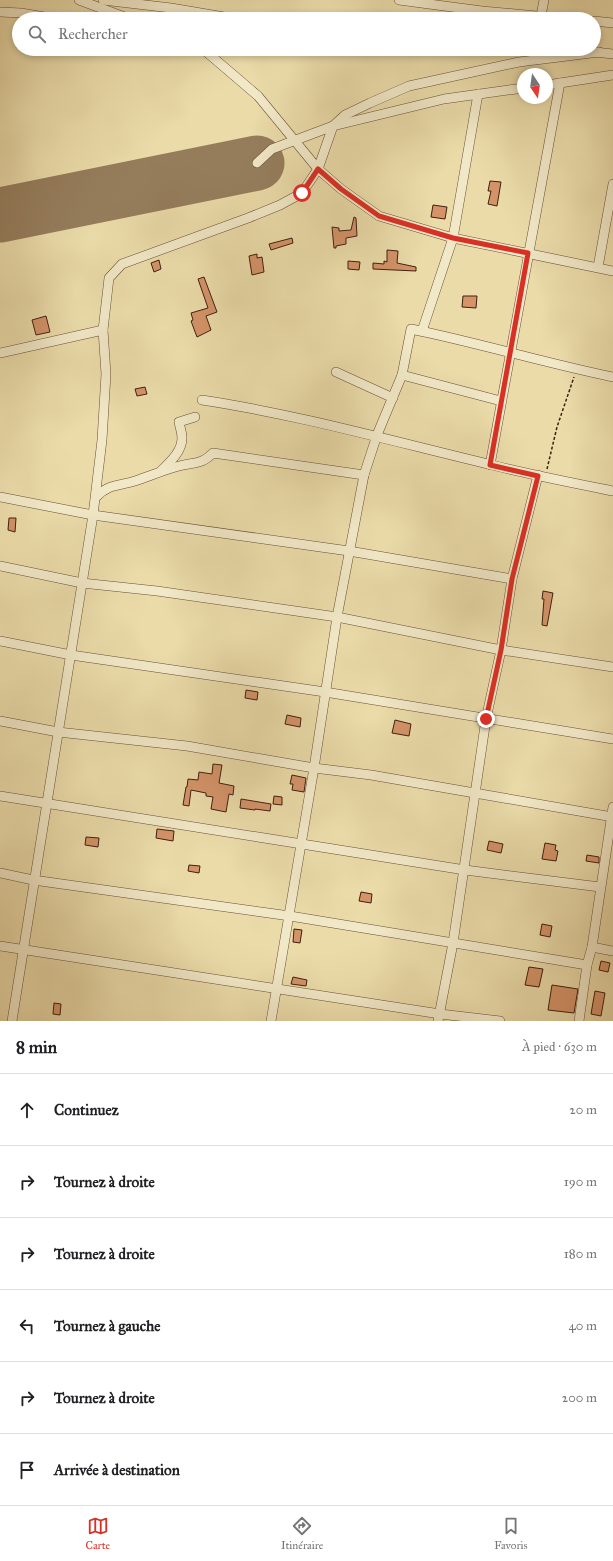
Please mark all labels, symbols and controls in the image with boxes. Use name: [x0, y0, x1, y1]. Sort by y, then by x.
search box: [12, 12, 601, 56]
icon: search: [26, 23, 48, 45]
text: Rechercher: [58, 25, 128, 43]
north arrow: [517, 68, 553, 104]
route start: [293, 184, 311, 202]
route end: [477, 710, 495, 728]
text: 8 min: [16, 1037, 57, 1058]
text: À pied · 630 m: [522, 1039, 597, 1055]
icon: ahead: [16, 1099, 38, 1121]
text: Continuez: [54, 1101, 119, 1119]
text: 20 m: [569, 1102, 597, 1118]
icon: right: [16, 1171, 38, 1193]
text: Tournez à droite: [54, 1173, 155, 1191]
text: 190 m: [564, 1174, 597, 1190]
icon: right: [16, 1243, 38, 1265]
text: Tournez à droite: [54, 1245, 155, 1263]
text: 180 m: [564, 1246, 597, 1262]
icon: left: [16, 1315, 38, 1337]
text: Tournez à gauche: [54, 1317, 161, 1335]
text: 40 m: [568, 1318, 597, 1334]
icon: right: [16, 1387, 38, 1409]
text: Tournez à droite: [54, 1389, 155, 1407]
text: 200 m: [562, 1390, 597, 1406]
icon: arrive: [16, 1459, 38, 1481]
text: Arrivée à destination: [54, 1461, 180, 1479]
tab: Carte: [85, 1515, 110, 1552]
tab: Itinéraire: [281, 1515, 323, 1552]
tab: Favoris: [494, 1515, 528, 1552]

